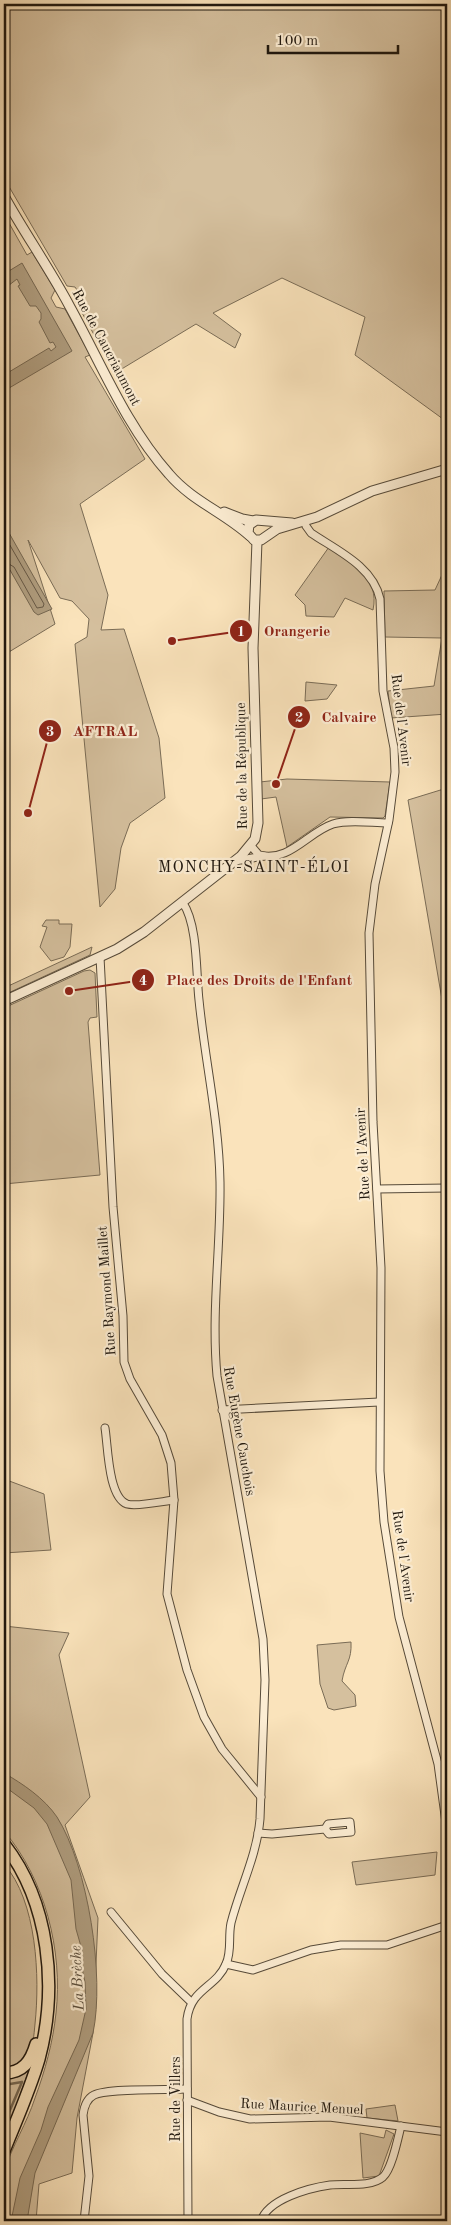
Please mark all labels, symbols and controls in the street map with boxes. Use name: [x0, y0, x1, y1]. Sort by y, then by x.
scale bar: [268, 22, 398, 54]
text: 100 m: [276, 34, 318, 49]
street label: Rue de Caucriaumont: [69, 287, 143, 408]
callout: Orangerie: [228, 616, 340, 646]
text: 1: [237, 625, 245, 640]
text: Orangerie: [264, 625, 330, 640]
street label: Rue de l'Avenir: [388, 673, 414, 767]
street label: Rue de la République: [234, 702, 250, 830]
callout: Calvaire: [286, 702, 386, 732]
text: 2: [295, 711, 303, 726]
text: Calvaire: [321, 711, 377, 726]
callout: AFTRAL: [38, 716, 147, 746]
text: 3: [46, 725, 54, 740]
text: AFTRAL: [73, 725, 137, 740]
district label: MONCHY-SAINT-ÉLOI: [158, 856, 350, 876]
callout: Place des Droits de l'Enfant: [131, 965, 362, 995]
text: 4: [139, 974, 147, 989]
text: Place des Droits de l'Enfant: [166, 974, 353, 989]
street label: Rue de l'Avenir: [354, 1107, 372, 1201]
street label: Rue Raymond Maillet: [95, 1225, 119, 1356]
street label: Rue Eugène Cauchois: [221, 1365, 257, 1497]
street label: Rue de l'Avenir: [390, 1509, 416, 1603]
water label: La Brèche: [69, 1945, 88, 2012]
street label: Rue de Villers: [169, 2056, 183, 2142]
street label: Rue Maurice Menuel: [240, 2097, 364, 2117]

